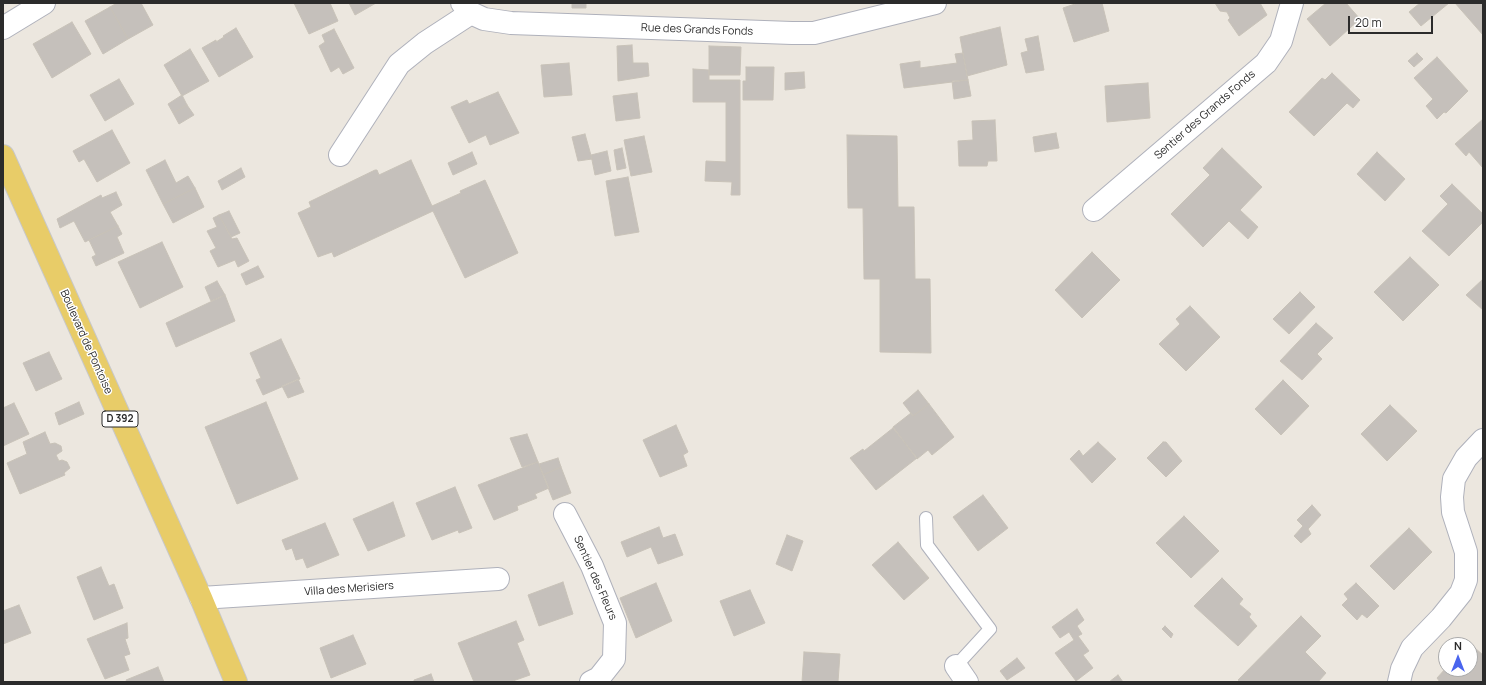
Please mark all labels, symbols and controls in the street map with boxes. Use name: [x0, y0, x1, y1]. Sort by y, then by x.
scale bar: [1350, 8, 1435, 34]
text: 20 m: [1355, 14, 1382, 31]
street label: Rue des Grands Fonds: [641, 21, 753, 39]
street label: Sentier des Grands Fonds: [1152, 68, 1258, 162]
street label: Boulevard de Pontoise: [57, 288, 115, 396]
road number: D 392: [102, 411, 138, 427]
street label: Sentier des Fleurs: [571, 534, 619, 622]
street label: Villa des Merisiers: [304, 579, 394, 599]
north arrow: [1438, 637, 1478, 677]
text: N: [1454, 638, 1462, 653]

